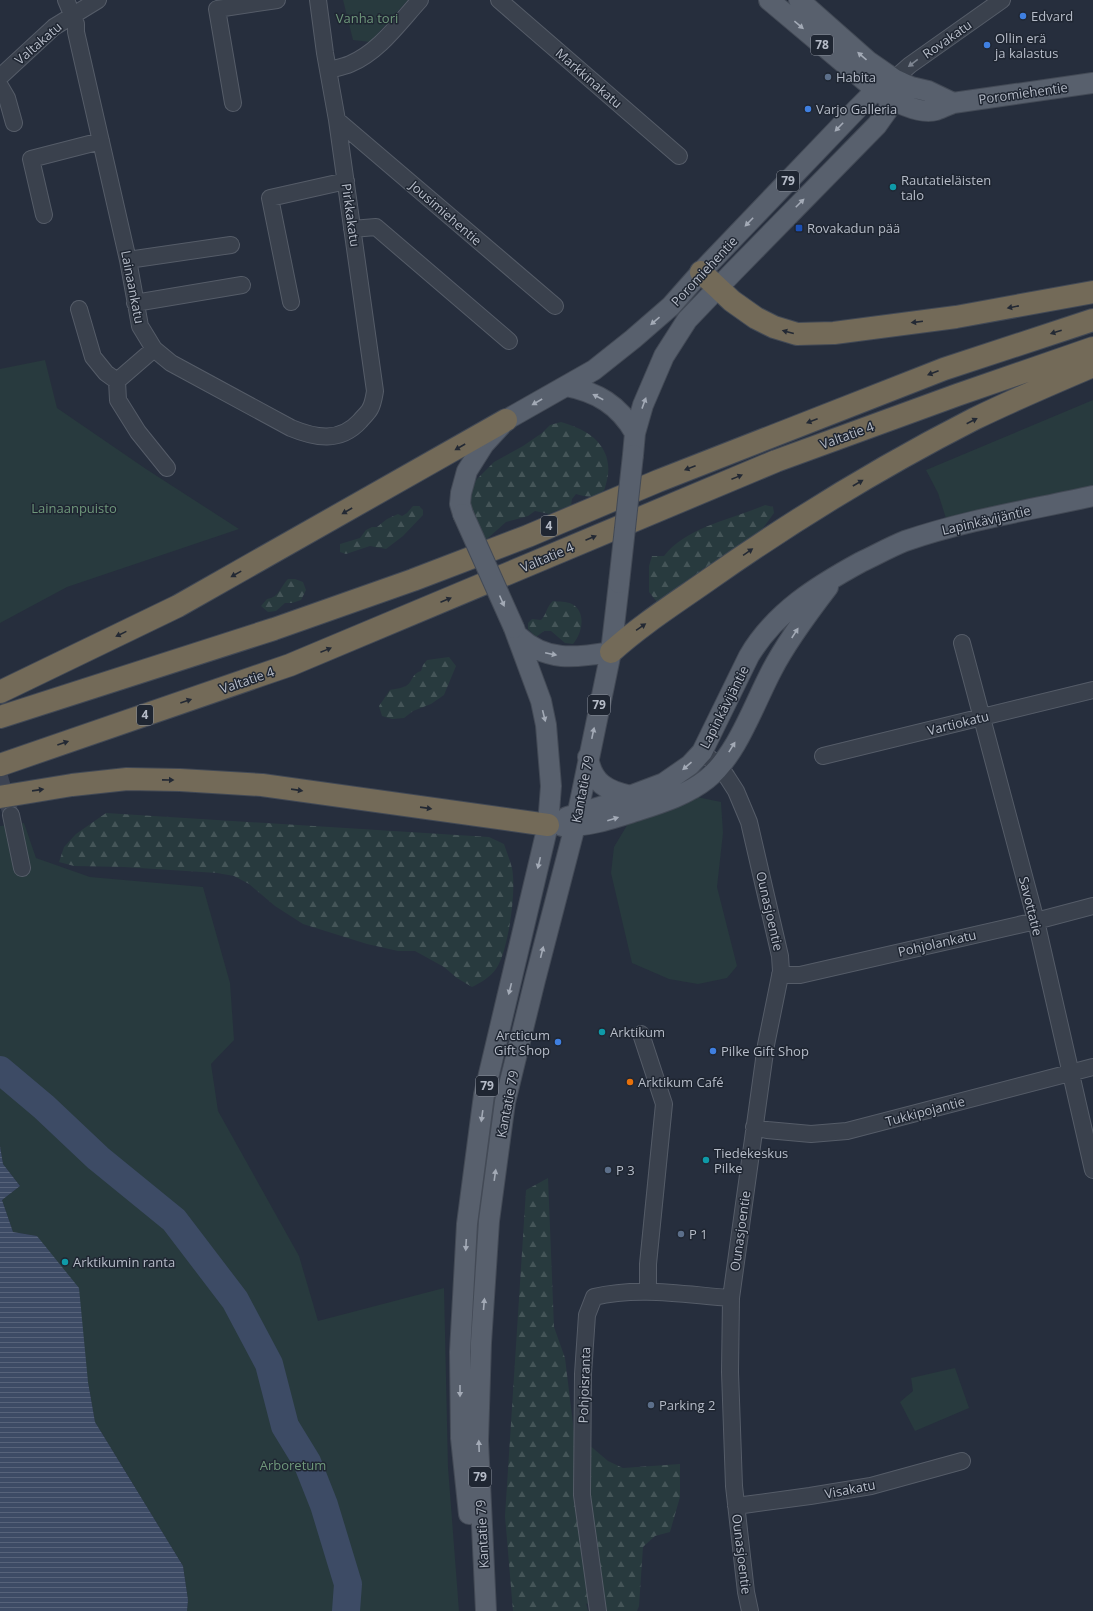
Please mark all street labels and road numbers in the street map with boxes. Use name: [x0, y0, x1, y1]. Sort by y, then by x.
street label: Rovakatu: [919, 16, 975, 62]
street label: Valtakatu: [11, 18, 65, 68]
road number: 78: [811, 35, 833, 55]
street label: Markkinakatu: [552, 44, 626, 112]
street label: Poromiehentie: [977, 78, 1069, 108]
road number: 79: [777, 171, 799, 191]
street label: Jousimiehentie: [405, 175, 486, 249]
street label: Pirkkakatu: [338, 182, 364, 248]
street label: Poromiehentie: [667, 232, 741, 310]
street label: Lainaankatu: [117, 249, 149, 325]
street label: Valtatie 4: [818, 417, 877, 453]
street label: Lapinkävijäntie: [940, 501, 1032, 539]
road number: 4: [541, 516, 557, 536]
street label: Valtatie 4: [518, 538, 577, 576]
street label: Valtatie 4: [218, 662, 277, 698]
street label: Lapinkävijäntie: [695, 662, 753, 752]
road number: 79: [588, 695, 610, 715]
road number: 4: [137, 705, 153, 725]
street label: Vartiokatu: [925, 707, 991, 739]
street label: Kantatie 79: [567, 754, 597, 824]
street label: Ounasjoentie: [752, 869, 788, 953]
street label: Savottatie: [1015, 875, 1047, 937]
street label: Pohjolankatu: [896, 925, 978, 961]
street label: Kantatie 79: [492, 1069, 522, 1139]
road number: 79: [476, 1076, 498, 1096]
street label: Tukkipojantie: [883, 1092, 967, 1130]
street label: Ounasjoentie: [725, 1190, 755, 1272]
street label: Pohjoisranta: [574, 1346, 594, 1424]
road number: 79: [469, 1467, 491, 1487]
street label: Visakatu: [823, 1475, 877, 1503]
street label: Kantatie 79: [471, 1499, 493, 1569]
street label: Ounasjoentie: [728, 1513, 756, 1595]

